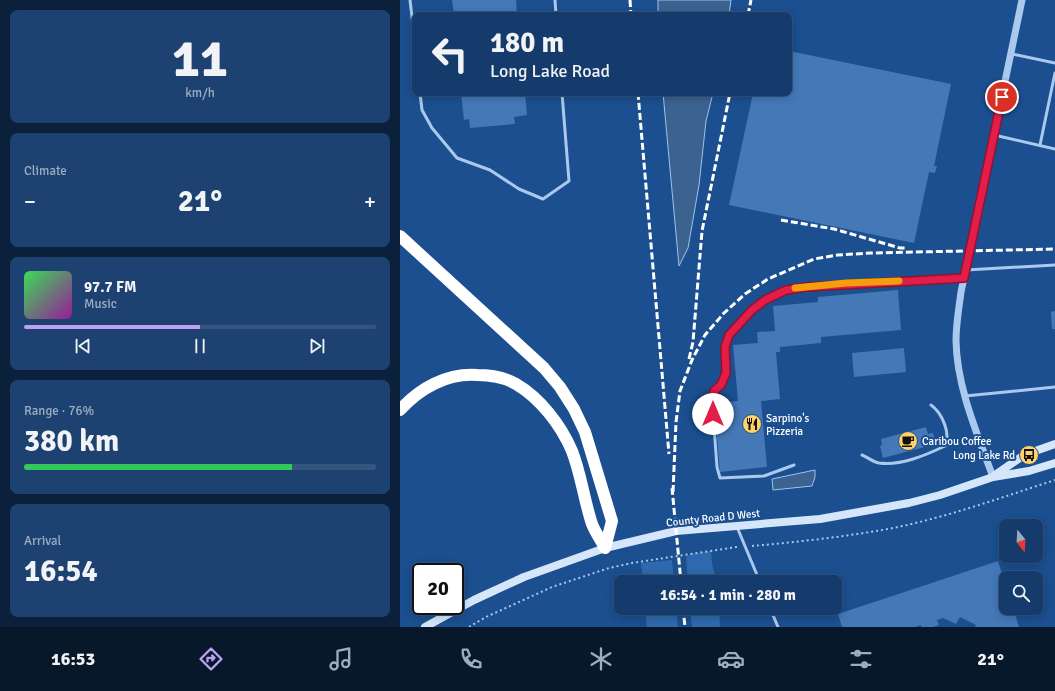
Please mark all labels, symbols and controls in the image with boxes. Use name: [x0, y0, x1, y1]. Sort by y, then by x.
text: 180 m: [490, 26, 564, 60]
text: 11: [172, 27, 228, 91]
icon: left: [424, 28, 476, 80]
text: Long Lake Road: [490, 60, 610, 82]
pin: [985, 80, 1019, 114]
text: km/h: [185, 85, 215, 101]
icon: arrive: [991, 86, 1013, 108]
text: Climate: [24, 163, 67, 179]
text: 21°: [178, 183, 222, 220]
text: −: [24, 188, 36, 215]
text: +: [364, 188, 376, 215]
text: 97.7 FM: [84, 278, 136, 296]
text: Music: [84, 296, 117, 312]
icon: previous: [72, 335, 94, 357]
icon: pause: [189, 335, 211, 357]
icon: next: [306, 335, 328, 357]
position arrow: [692, 393, 734, 435]
text: Range · 76%: [24, 403, 94, 419]
place label: Sarpino's Pizzeria: [766, 412, 810, 438]
restaurant icon: Sarpino's Pizzeria: [741, 413, 763, 435]
text: 380 km: [24, 423, 119, 460]
cafe icon: Caribou Coffee: [897, 430, 919, 452]
place label: Caribou Coffee: [922, 435, 992, 448]
bus stop icon: Long Lake Rd: [1018, 444, 1040, 466]
place label: Long Lake Rd: [953, 449, 1015, 462]
street label: County Road D West: [665, 507, 761, 529]
north arrow: [999, 519, 1043, 563]
map controls: [999, 519, 1043, 615]
text: Arrival: [24, 533, 61, 549]
text: 16:54: [24, 553, 98, 590]
speed limit sign: 20: [412, 563, 464, 615]
button: search: [999, 571, 1043, 615]
text: 16:54 · 1 min · 280 m: [660, 586, 796, 604]
icon: directions: [197, 645, 225, 673]
icon: music: [327, 645, 355, 673]
icon: phone: [457, 645, 485, 673]
icon: climate: [587, 645, 615, 673]
icon: car: [717, 645, 745, 673]
icon: filters: [847, 645, 875, 673]
text: 16:53: [51, 648, 95, 670]
text: 21°: [977, 648, 1004, 670]

